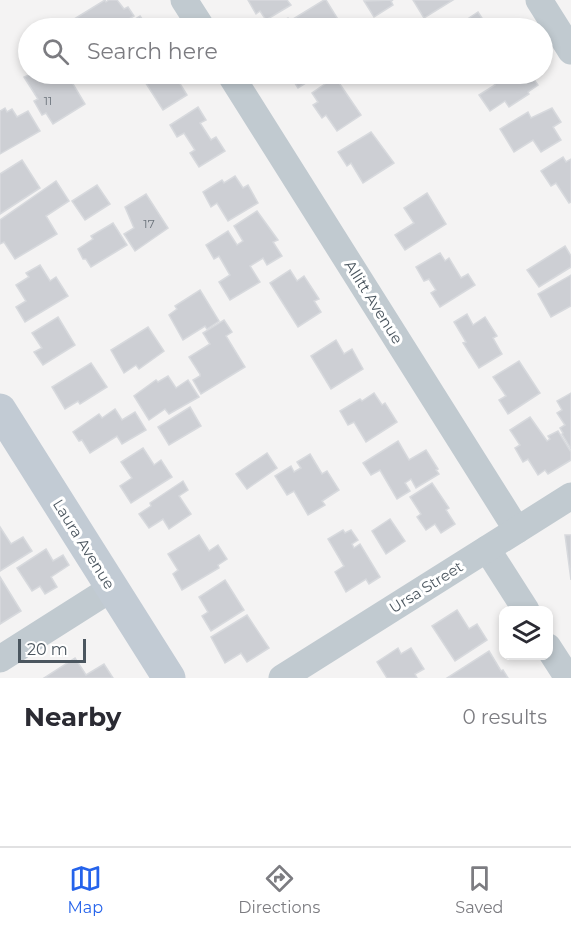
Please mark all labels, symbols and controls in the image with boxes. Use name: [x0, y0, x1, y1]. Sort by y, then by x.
search box: [18, 18, 553, 84]
icon: search: [39, 35, 72, 68]
text: Search here: [87, 38, 218, 65]
house number: 11: [44, 93, 52, 108]
house number: 17: [143, 216, 155, 231]
street label: Allitt Avenue: [341, 257, 407, 347]
street label: Laura Avenue: [49, 495, 119, 593]
street label: Ursa Street: [386, 557, 466, 617]
map controls: [499, 606, 553, 660]
button: layers: [499, 606, 553, 660]
scale bar: [18, 636, 86, 664]
text: 20 m: [27, 640, 68, 659]
text: Nearby: [24, 701, 121, 733]
text: 0 results: [462, 705, 547, 729]
tab: Map: [68, 862, 103, 917]
tab: Directions: [238, 862, 320, 917]
tab: Saved: [455, 862, 503, 917]

